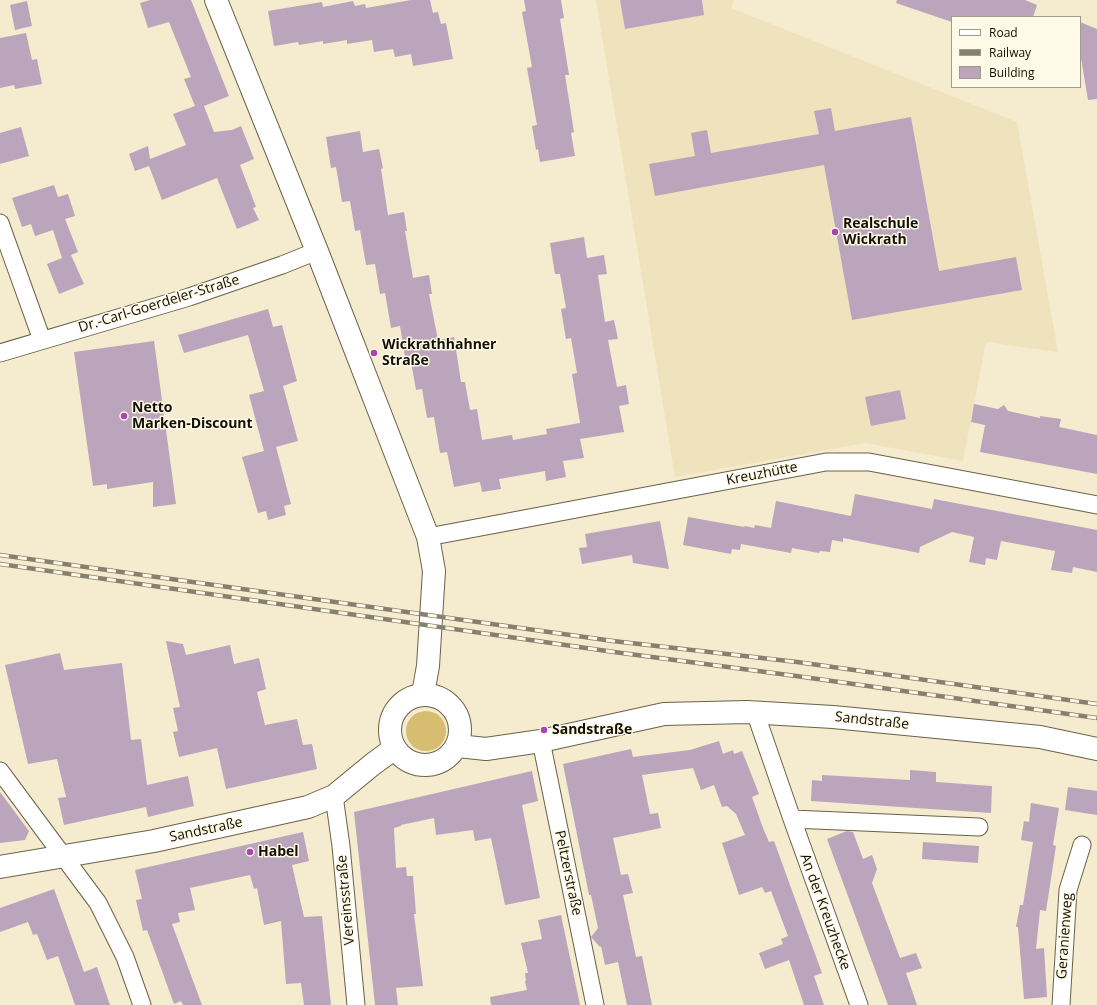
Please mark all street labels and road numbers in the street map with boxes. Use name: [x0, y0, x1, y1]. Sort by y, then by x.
street label: Dr.-Carl-Goerdeler-Straße: [77, 271, 241, 337]
street label: Kreuzhütte: [725, 459, 799, 489]
street label: Sandstraße: [834, 709, 910, 733]
street label: Sandstraße: [168, 814, 244, 846]
street label: Peltzerstraße: [551, 829, 585, 917]
street label: An der Kreuzhecke: [796, 852, 854, 972]
street label: Vereinsstraße: [334, 854, 358, 946]
street label: Geranienweg: [1054, 892, 1076, 980]

